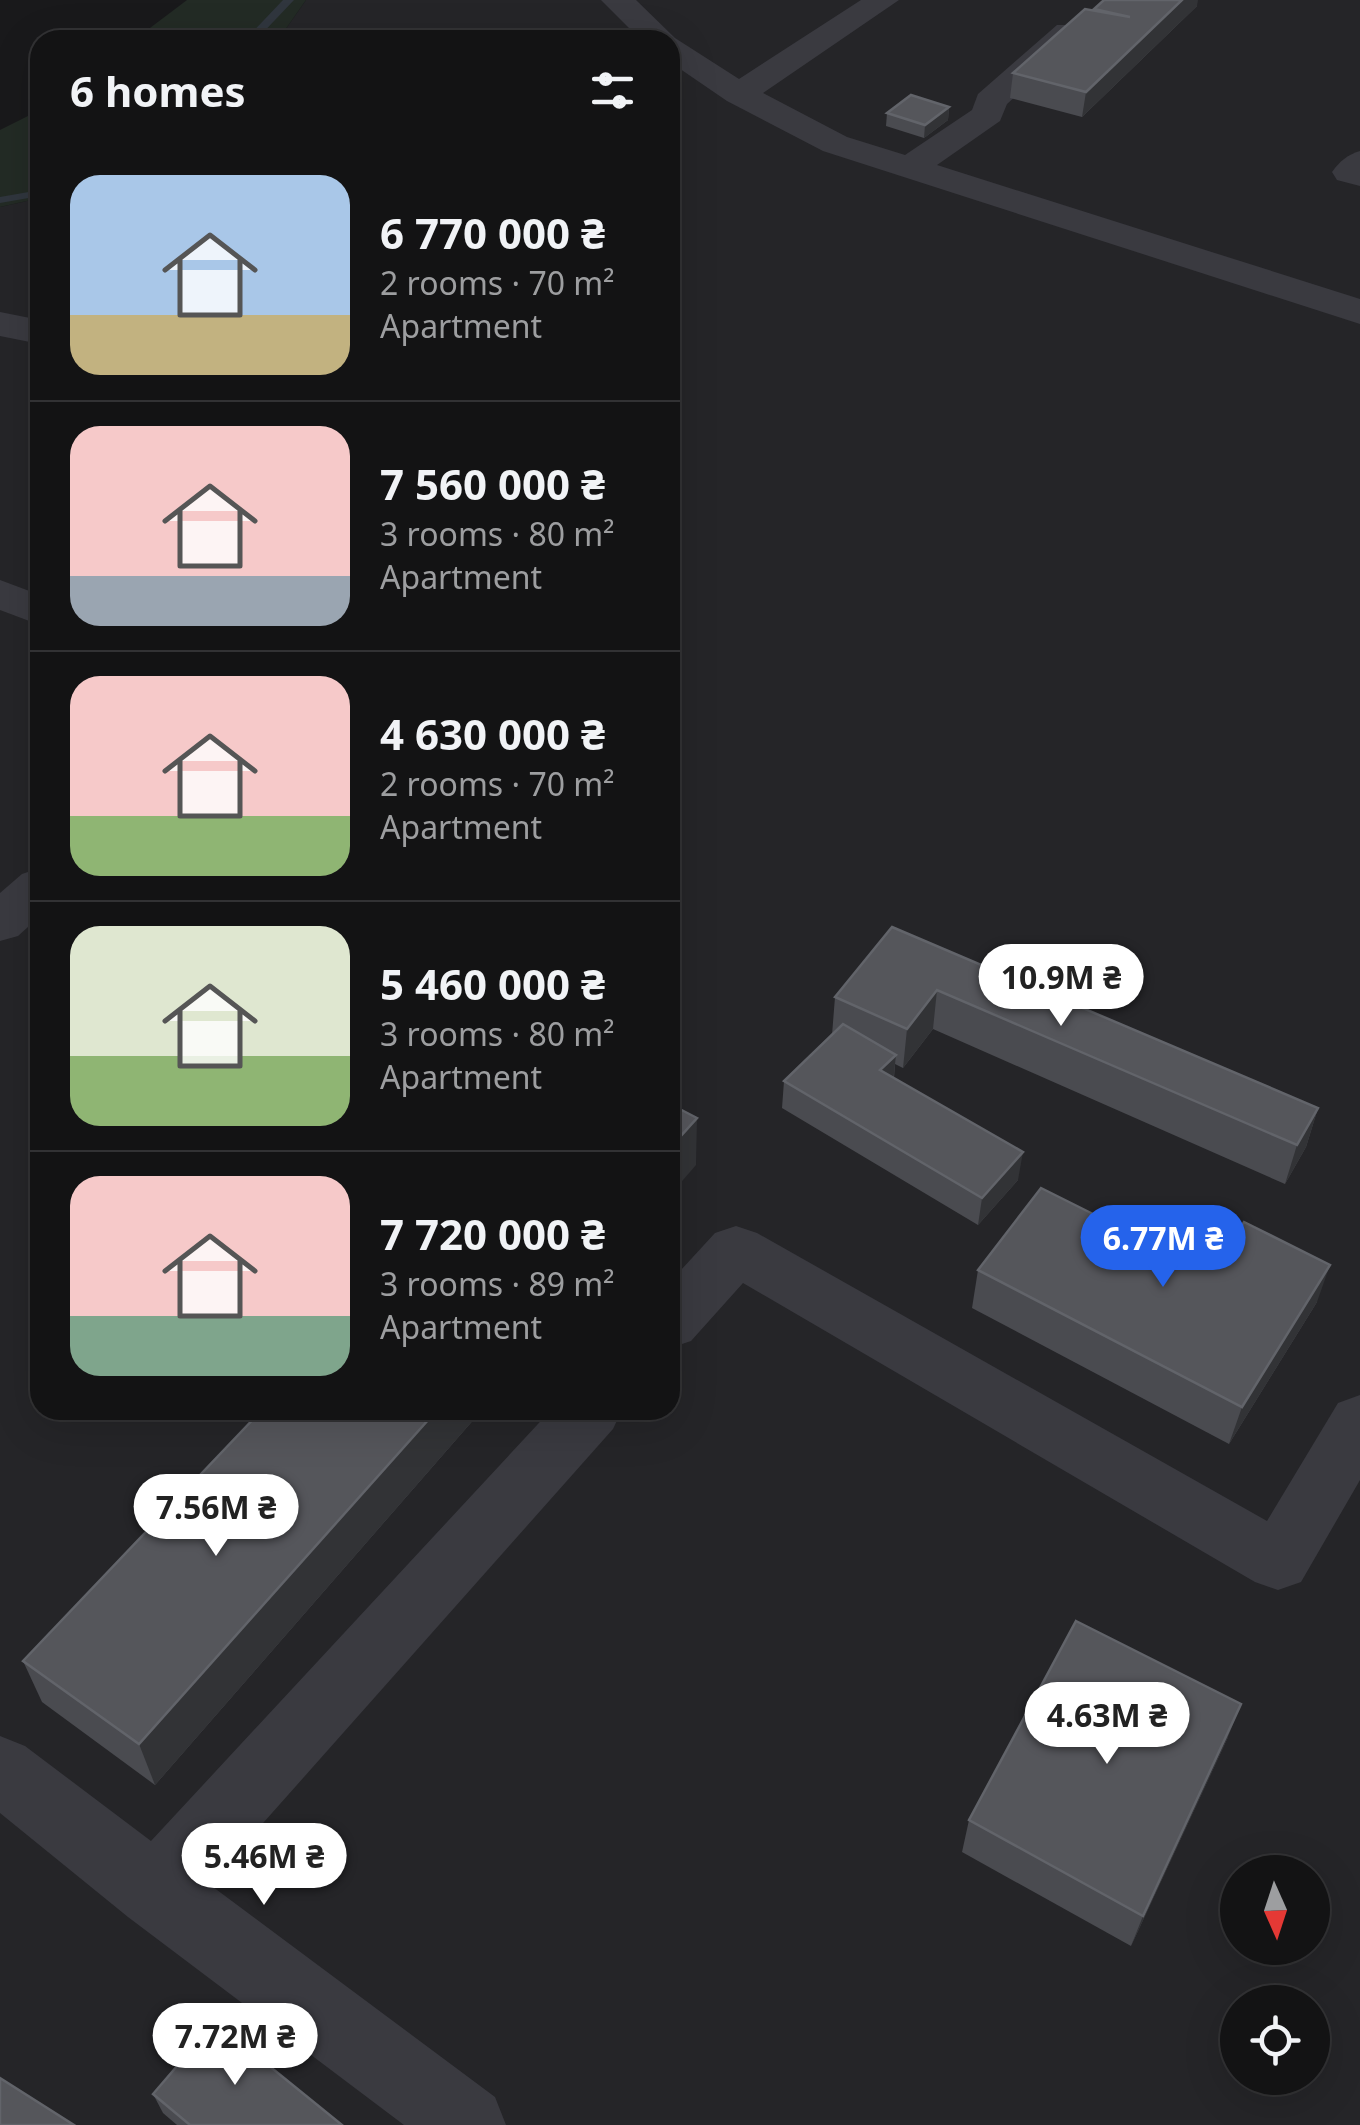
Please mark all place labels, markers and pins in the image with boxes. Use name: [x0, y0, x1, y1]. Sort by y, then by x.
pin: 10.9M ₴: [969, 944, 1153, 1029]
pin: 6.77M ₴: [1071, 1205, 1255, 1290]
pin: 7.56M ₴: [124, 1474, 308, 1559]
pin: 4.63M ₴: [1015, 1682, 1199, 1767]
pin: 5.46M ₴: [172, 1823, 356, 1908]
pin: 7.72M ₴: [143, 2003, 327, 2088]

